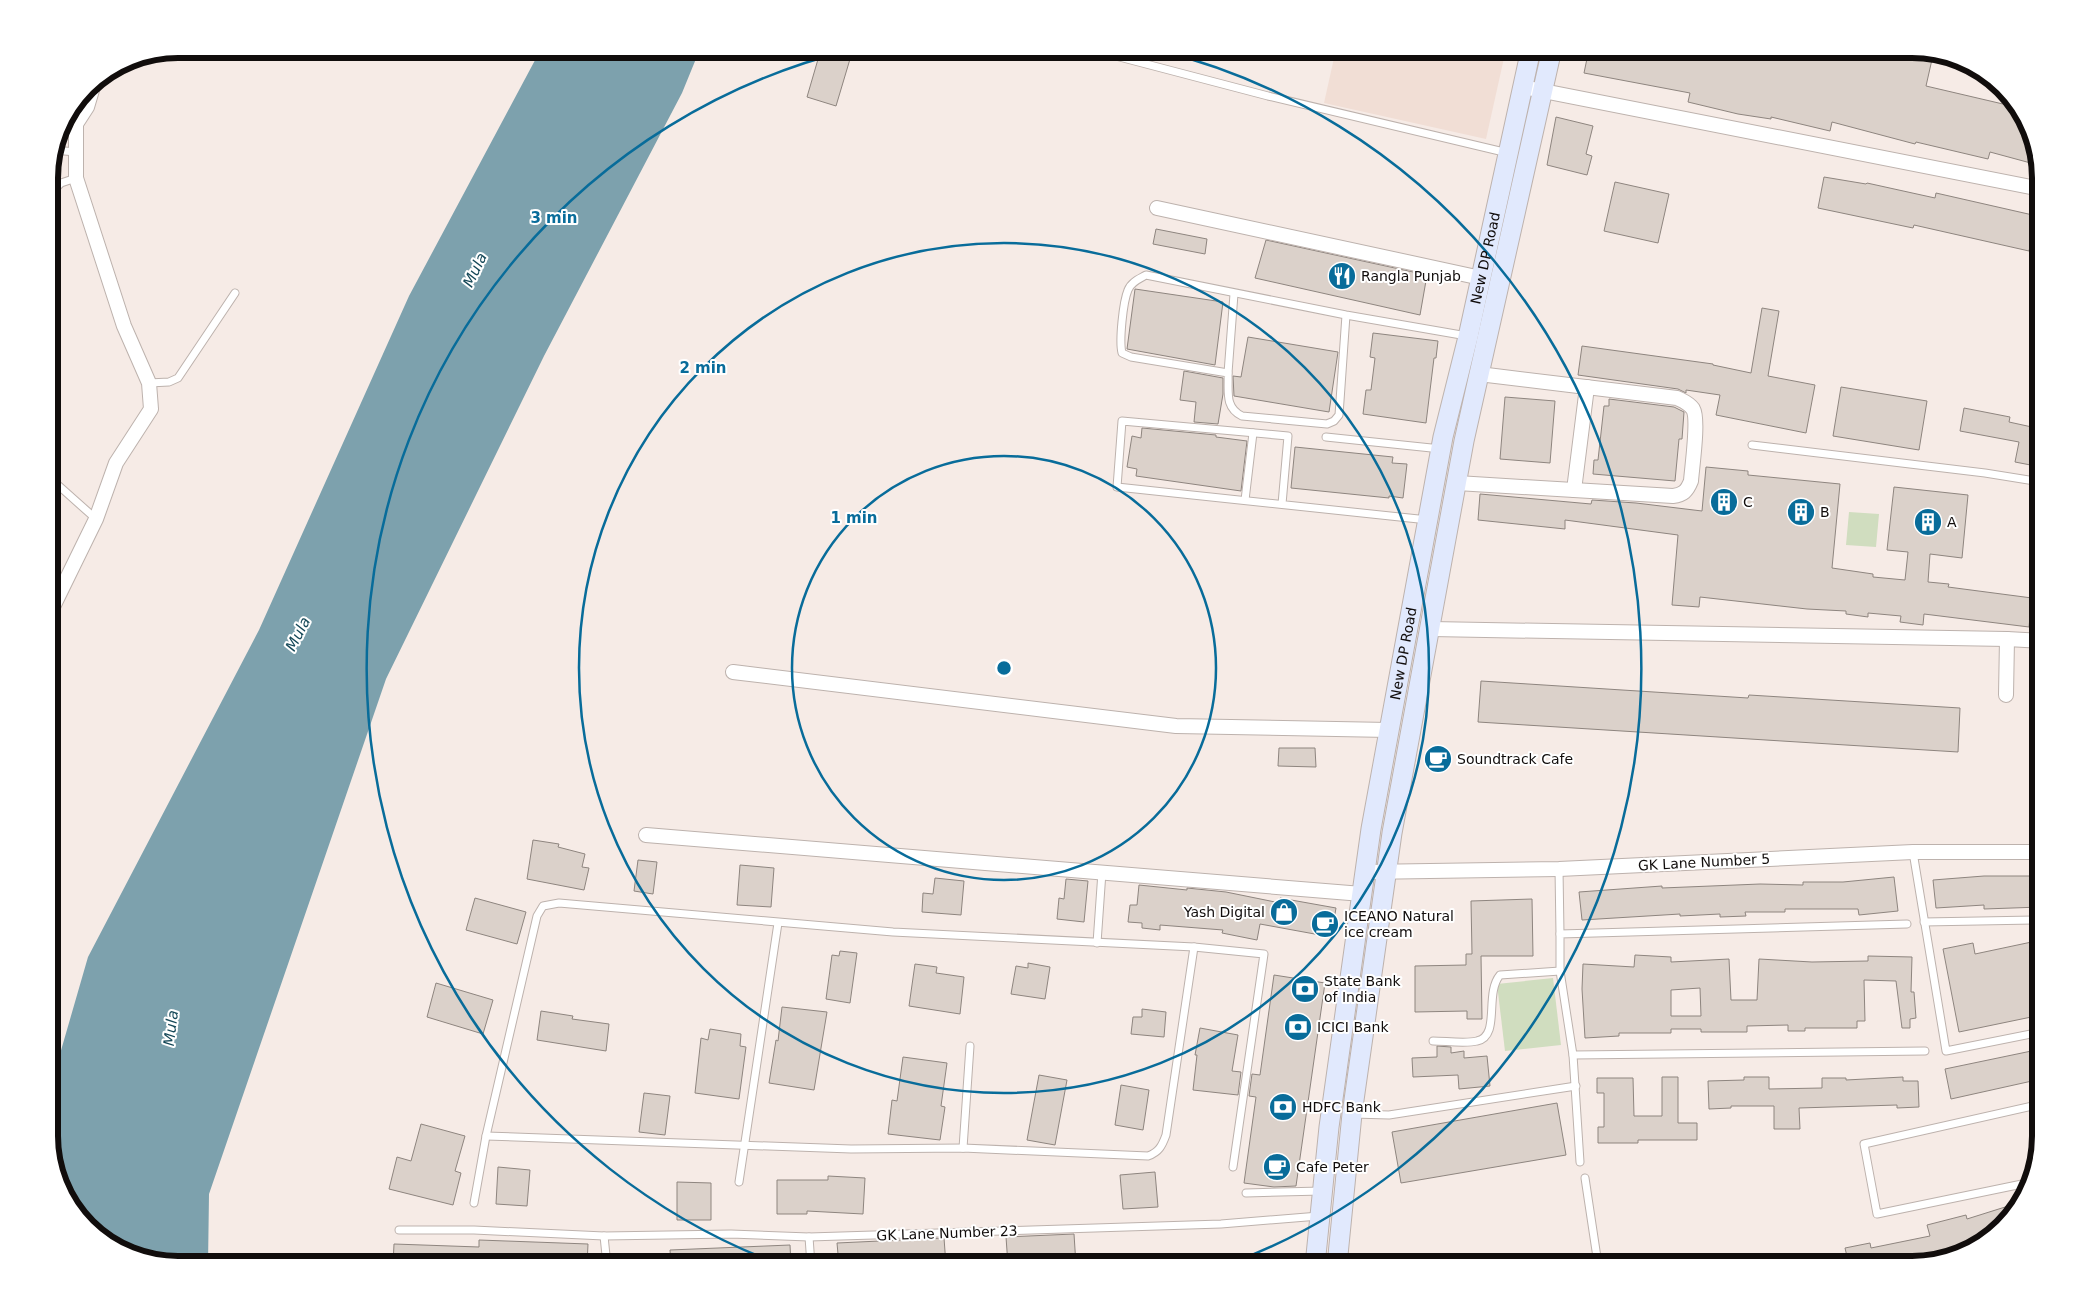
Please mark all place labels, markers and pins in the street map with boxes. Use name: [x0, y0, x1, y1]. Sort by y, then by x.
restaurant icon: Rangla Punjab: [1327, 261, 1357, 291]
place label: Rangla Punjab: [1361, 268, 1461, 284]
building icon: C: [1709, 487, 1739, 517]
place label: C: [1743, 494, 1753, 510]
building icon: B: [1786, 497, 1816, 527]
place label: B: [1820, 504, 1830, 520]
building icon: A: [1913, 507, 1943, 537]
place label: A: [1947, 514, 1957, 530]
centre of rings: [995, 659, 1013, 677]
cafe icon: Soundtrack Cafe: [1423, 744, 1453, 774]
place label: Soundtrack Cafe: [1457, 751, 1573, 767]
shop icon: Yash Digital: [1269, 897, 1299, 927]
place label: Yash Digital: [1183, 904, 1265, 920]
place label: ICEANO Natural ice cream: [1344, 908, 1454, 940]
cafe icon: ICEANO Natural ice cream: [1310, 909, 1340, 939]
place label: State Bank of India: [1324, 973, 1402, 1005]
bank icon: State Bank of India: [1290, 974, 1320, 1004]
bank icon: ICICI Bank: [1283, 1012, 1313, 1042]
place label: ICICI Bank: [1317, 1019, 1389, 1035]
bank icon: HDFC Bank: [1268, 1092, 1298, 1122]
place label: HDFC Bank: [1302, 1099, 1382, 1115]
cafe icon: Cafe Peter: [1262, 1152, 1292, 1182]
place label: Cafe Peter: [1296, 1159, 1369, 1175]

